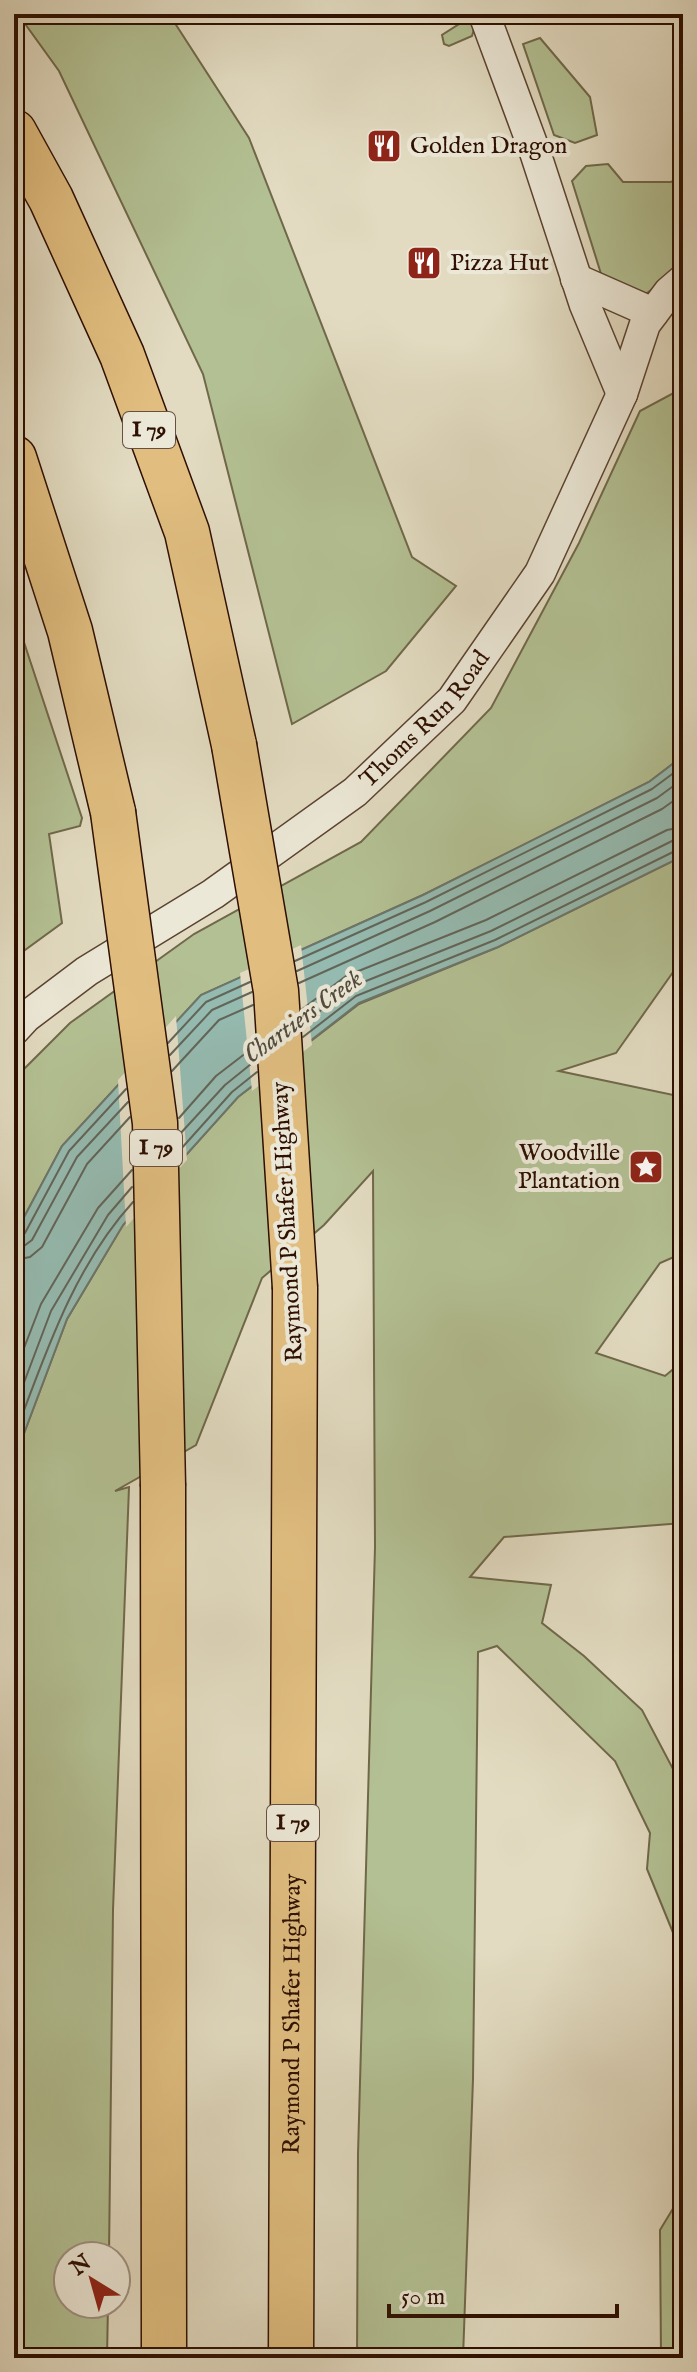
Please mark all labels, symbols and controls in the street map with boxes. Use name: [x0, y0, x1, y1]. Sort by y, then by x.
restaurant icon: Golden Dragon: [365, 127, 403, 165]
place label: Golden Dragon: [410, 131, 567, 162]
restaurant icon: Pizza Hut: [405, 244, 443, 282]
place label: Pizza Hut: [450, 248, 549, 279]
road number: I 79: [123, 412, 175, 448]
street label: Thoms Run Road: [353, 644, 497, 795]
water label: Chartiers Creek: [237, 962, 370, 1071]
street label: Raymond P Shafer Highway: [265, 1081, 311, 1363]
road number: I 79: [130, 1130, 182, 1166]
place label: Woodville Plantation: [518, 1138, 620, 1197]
place icon: Woodville Plantation: [627, 1148, 665, 1186]
road number: I 79: [267, 1805, 319, 1841]
street label: Raymond P Shafer Highway: [276, 1873, 308, 2154]
north arrow: [52, 2240, 132, 2320]
text: N: [64, 2249, 97, 2283]
scale bar: [389, 2268, 617, 2318]
text: 50 m: [401, 2282, 445, 2313]

